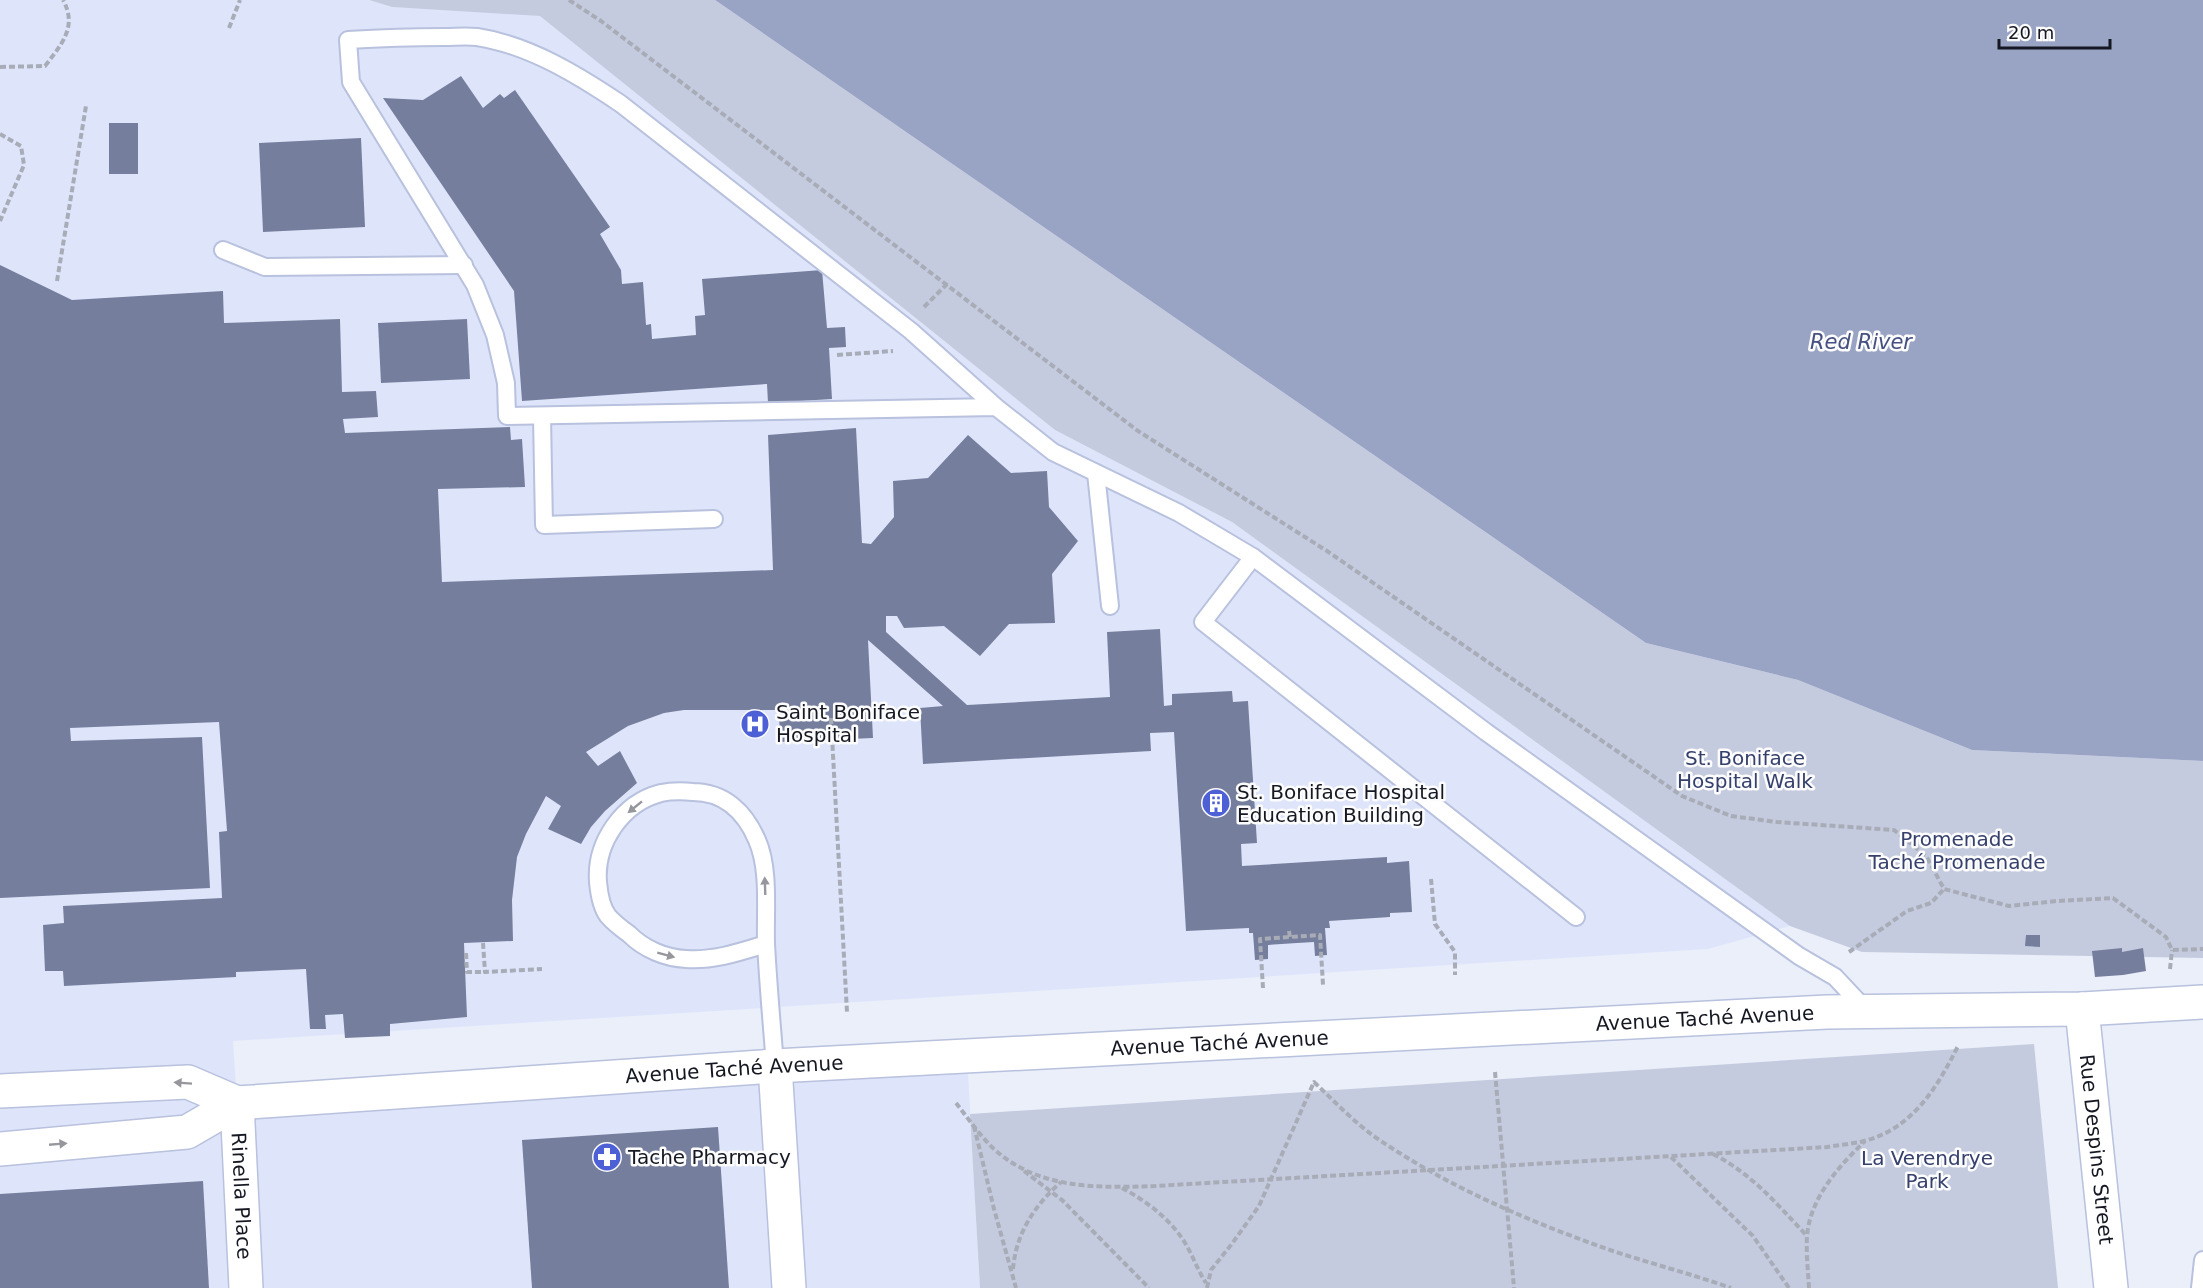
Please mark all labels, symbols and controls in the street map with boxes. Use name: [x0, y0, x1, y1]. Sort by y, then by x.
scale bar: [1999, 12, 2110, 50]
text: 20 m: [2008, 22, 2054, 43]
water label: Red River: [1810, 330, 1913, 354]
place label: Saint Boniface Hospital: [776, 700, 920, 747]
hospital icon: Saint Boniface Hospital: [739, 708, 771, 740]
park label: St. Boniface Hospital Walk: [1677, 746, 1813, 793]
place label: St. Boniface Hospital Education Building: [1237, 780, 1445, 827]
building icon: St. Boniface Hospital Education Building: [1200, 787, 1232, 819]
one-way arrow: [627, 801, 643, 814]
park label: Promenade Taché Promenade: [1868, 827, 2045, 874]
one-way arrow: [760, 876, 769, 895]
one-way arrow: [657, 951, 675, 960]
street label: Avenue Taché Avenue: [1595, 1001, 1815, 1036]
street label: Avenue Taché Avenue: [1110, 1025, 1329, 1061]
street label: Avenue Taché Avenue: [624, 1050, 844, 1088]
street label: Rue Despins Street: [2075, 1053, 2118, 1246]
one-way arrow: [173, 1079, 192, 1088]
street label: Rinella Place: [226, 1132, 257, 1260]
one-way arrow: [49, 1139, 68, 1149]
pharmacy icon: Tache Pharmacy: [591, 1141, 623, 1173]
place label: Tache Pharmacy: [627, 1145, 791, 1169]
park label: La Verendrye Park: [1861, 1146, 1993, 1193]

